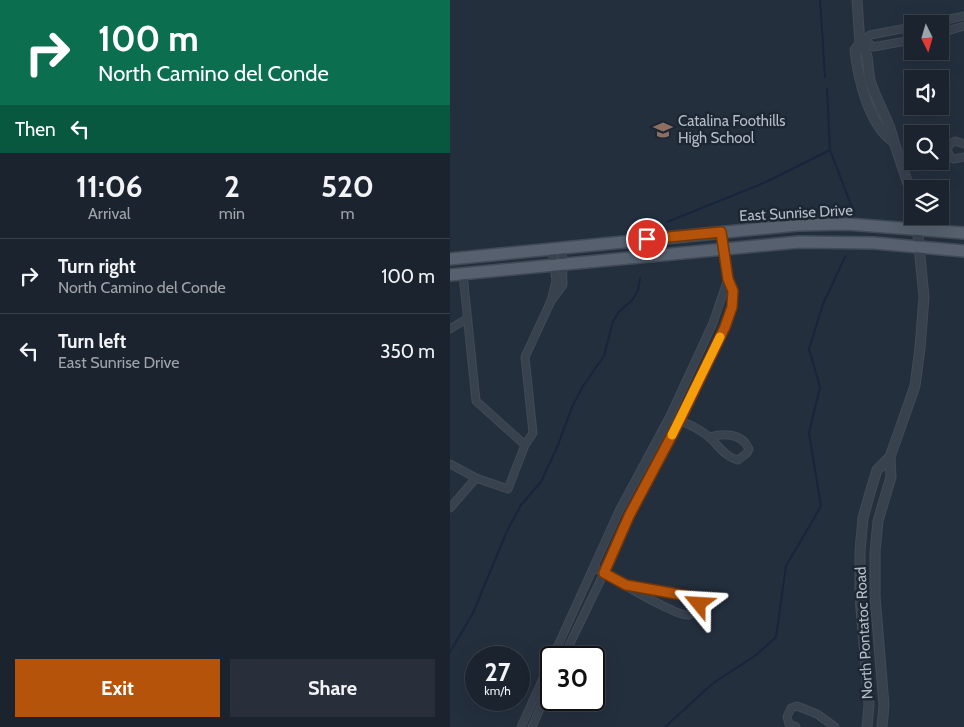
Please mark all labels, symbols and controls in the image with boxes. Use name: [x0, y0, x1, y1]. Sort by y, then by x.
north arrow: [904, 15, 949, 60]
map controls: [904, 15, 949, 225]
text: 100 m: [98, 17, 199, 60]
icon: right: [15, 20, 80, 85]
text: North Camino del Conde: [98, 60, 329, 87]
button: sound: [904, 70, 949, 115]
place label: Catalina Foothills High School: [678, 112, 785, 147]
icon: left: [66, 115, 94, 143]
text: Then: [15, 118, 56, 141]
school or university icon: Catalina Foothills High School: [652, 119, 674, 141]
button: search: [904, 125, 949, 170]
text: 11:06: [76, 168, 143, 205]
text: 2: [224, 168, 240, 205]
text: 520: [321, 168, 374, 205]
button: layers: [904, 180, 949, 225]
street label: East Sunrise Drive: [739, 201, 854, 225]
text: Arrival: [88, 204, 131, 223]
text: min: [219, 204, 245, 223]
text: m: [340, 204, 355, 223]
pin: [626, 218, 668, 260]
icon: arrive: [633, 225, 661, 253]
text: Turn right: [58, 255, 136, 278]
icon: right: [15, 262, 43, 290]
text: 100 m: [381, 265, 435, 288]
text: North Camino del Conde: [58, 278, 226, 297]
text: Turn left: [58, 330, 126, 353]
icon: left: [15, 337, 43, 365]
text: 350 m: [380, 340, 435, 363]
text: East Sunrise Drive: [58, 353, 180, 372]
street label: North Pontatoc Road: [852, 566, 876, 700]
position arrow: [672, 577, 724, 629]
speed limit sign: 30: [540, 646, 605, 711]
text: 27: [485, 657, 510, 687]
button: Exit: [15, 659, 220, 717]
button: Share: [230, 659, 435, 717]
text: km/h: [484, 683, 511, 698]

